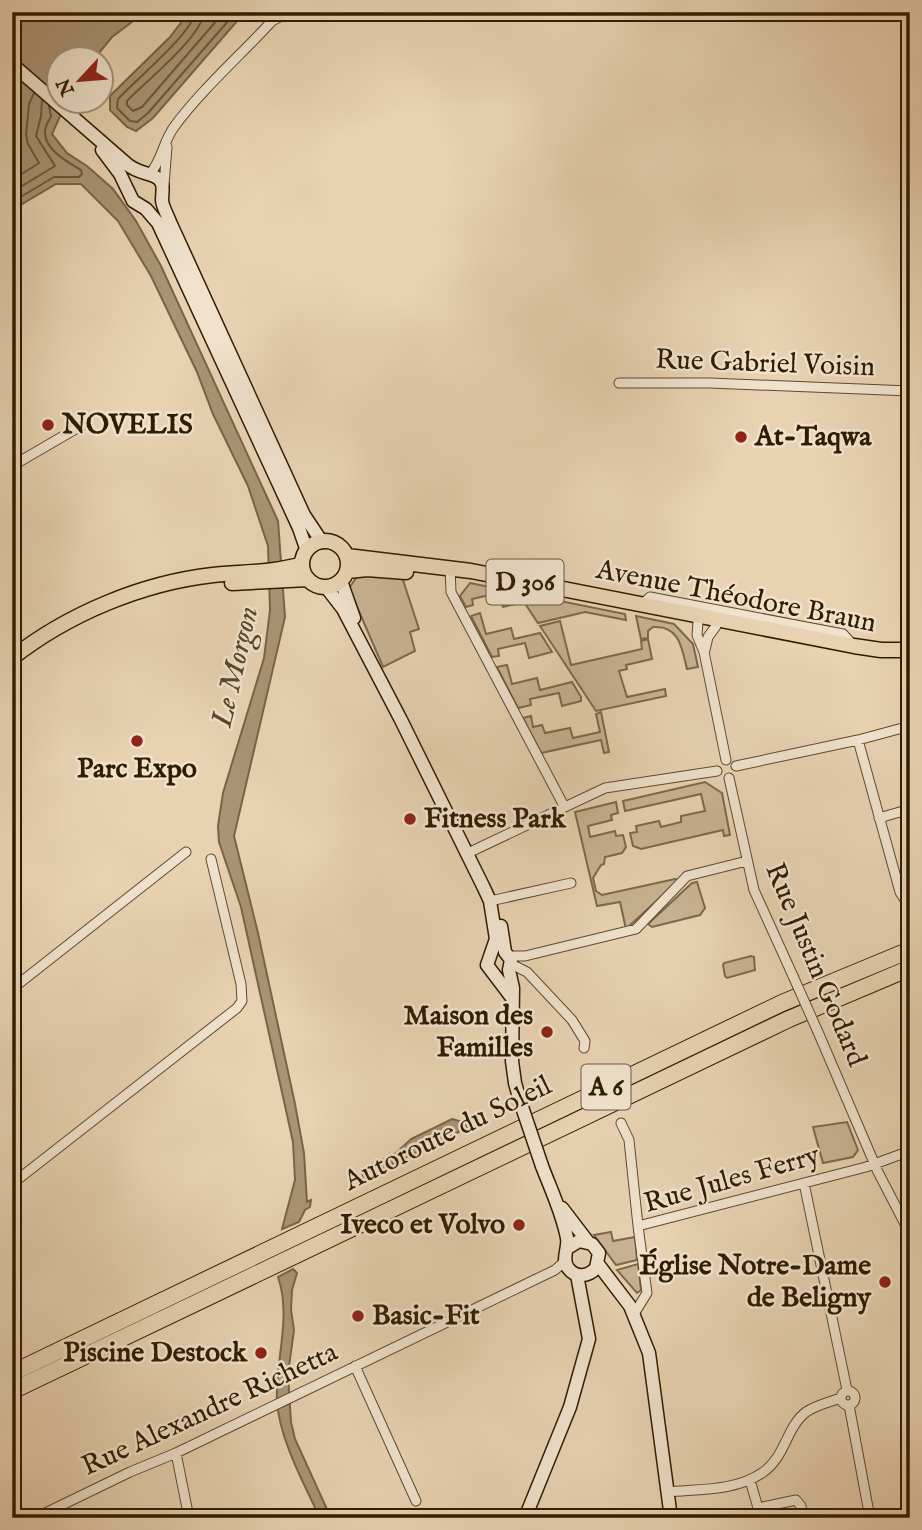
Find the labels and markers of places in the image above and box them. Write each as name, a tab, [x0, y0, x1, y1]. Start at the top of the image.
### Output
place label: NOVELIS	[61, 408, 193, 443]
marker: NOVELIS	[40, 417, 56, 433]
place label: At-Taqwa	[754, 420, 872, 455]
marker: At-Taqwa	[733, 429, 749, 445]
marker: Parc Expo	[129, 733, 145, 749]
place label: Parc Expo	[77, 752, 197, 787]
place label: Fitness Park	[424, 802, 567, 837]
marker: Fitness Park	[402, 811, 418, 827]
place label: Maison des Familles	[404, 999, 533, 1066]
marker: Maison des Familles	[539, 1024, 555, 1040]
place label: Iveco et Volvo	[340, 1208, 505, 1243]
marker: Iveco et Volvo	[511, 1217, 527, 1233]
place label: Église Notre-Dame de Beligny	[639, 1248, 872, 1316]
marker: Église Notre-Dame de Beligny	[877, 1274, 893, 1290]
place label: Basic-Fit	[372, 1299, 480, 1334]
marker: Basic-Fit	[350, 1308, 366, 1324]
place label: Piscine Destock	[63, 1336, 248, 1371]
marker: Piscine Destock	[253, 1345, 269, 1361]

